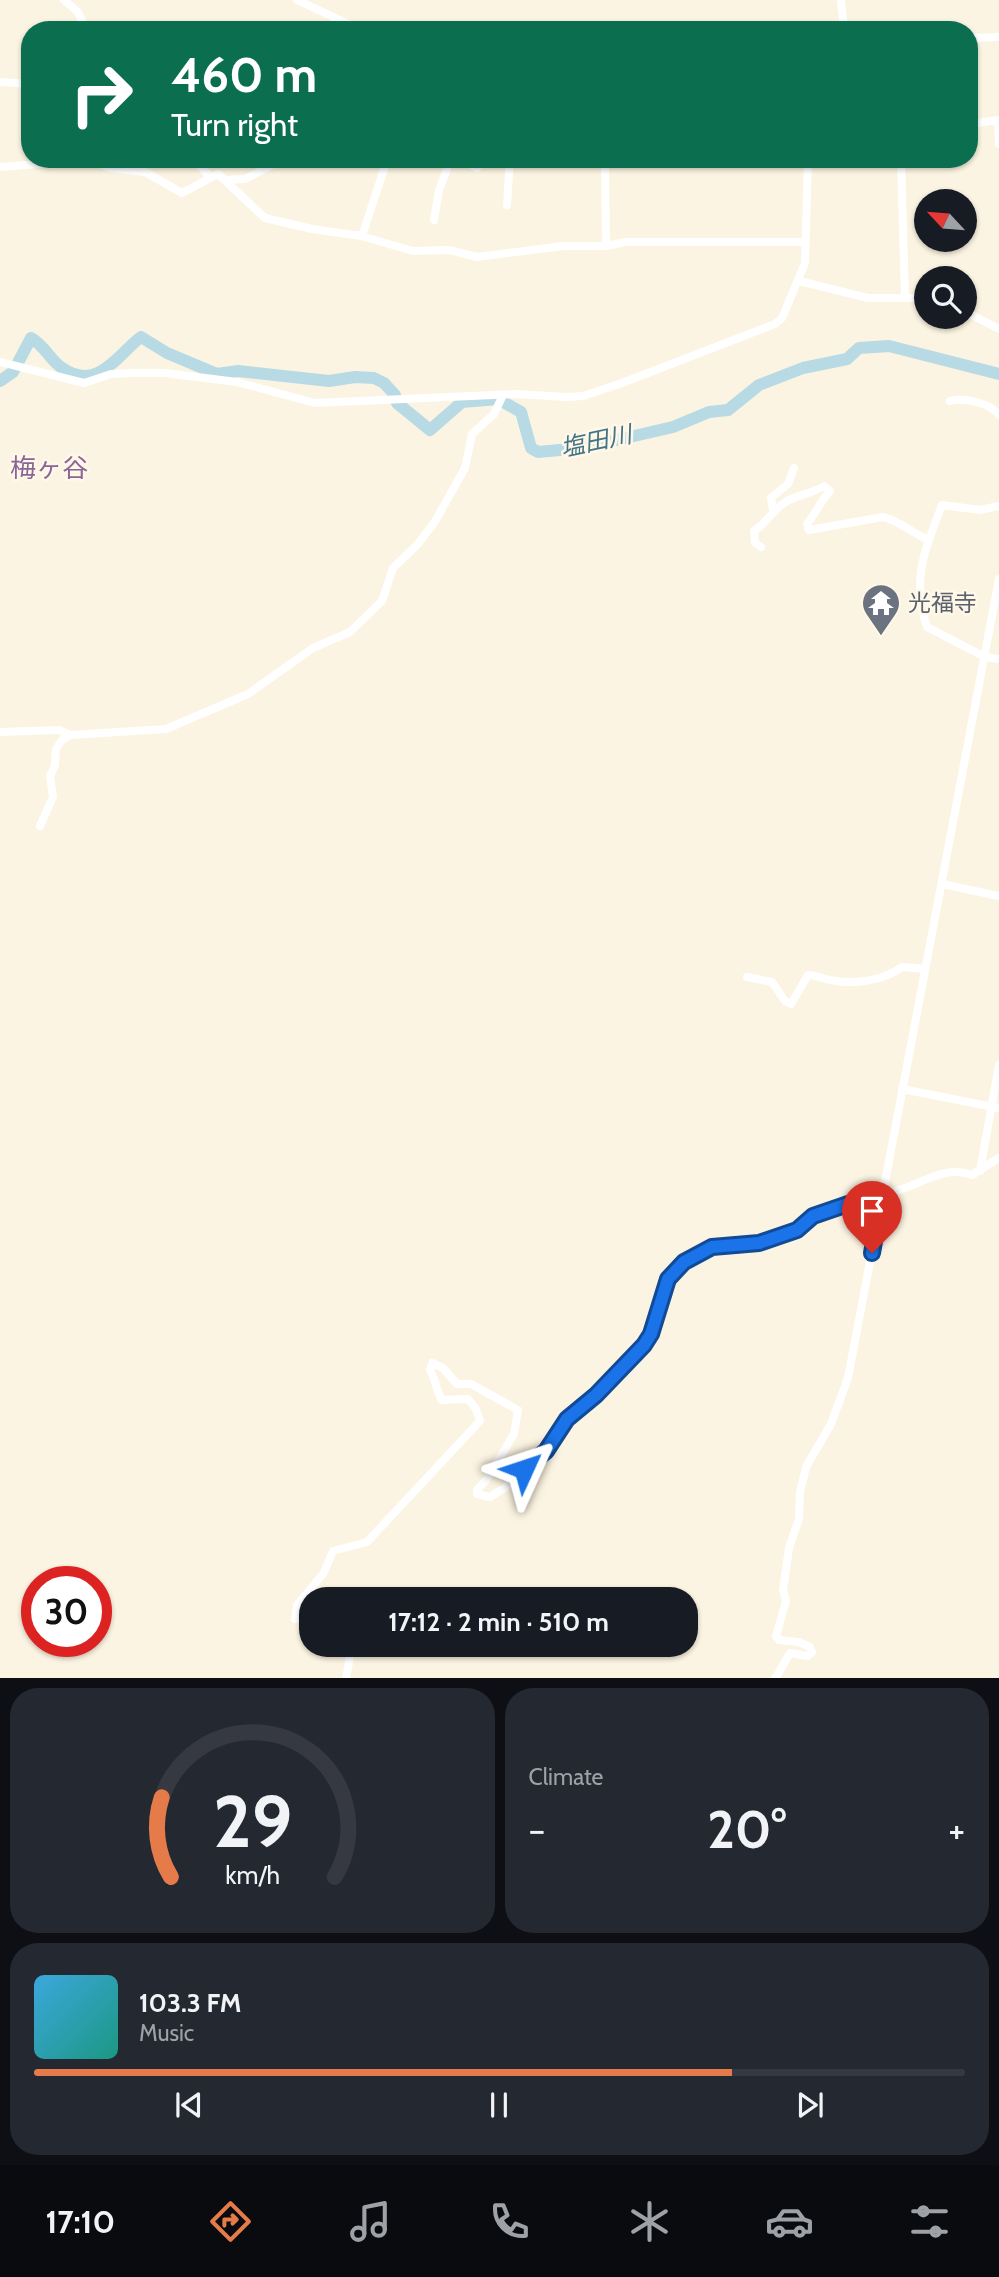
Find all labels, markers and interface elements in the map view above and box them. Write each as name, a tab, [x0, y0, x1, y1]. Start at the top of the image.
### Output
text: 460 m	[171, 45, 317, 104]
icon: right	[56, 49, 147, 140]
text: Turn right	[171, 105, 298, 144]
north arrow	[914, 189, 976, 252]
map controls	[914, 189, 977, 329]
button: search	[914, 266, 977, 329]
water label: 塩田川	[558, 419, 637, 463]
district label: 梅ヶ谷	[10, 452, 88, 484]
temple icon: 光福寺	[860, 582, 902, 637]
place label: 光福寺	[908, 589, 977, 617]
pin	[842, 1181, 902, 1253]
icon: arrive	[853, 1192, 891, 1230]
position arrow	[487, 1432, 561, 1506]
speed limit sign: 30	[21, 1566, 112, 1657]
text: 17:12 · 2 min · 510 m	[388, 1606, 609, 1638]
text: Climate	[529, 1763, 603, 1791]
text: 29	[213, 1777, 292, 1865]
text: 20°	[707, 1798, 786, 1861]
text: −	[529, 1806, 545, 1853]
text: +	[948, 1806, 965, 1853]
text: km/h	[225, 1859, 280, 1889]
text: 103.3 FM	[139, 1987, 242, 2019]
text: Music	[139, 2019, 194, 2047]
icon: previous	[170, 2086, 208, 2124]
icon: pause	[480, 2086, 518, 2124]
icon: next	[791, 2086, 829, 2124]
icon: directions	[206, 2197, 255, 2246]
icon: music	[346, 2197, 395, 2246]
icon: phone	[485, 2197, 534, 2246]
icon: climate	[625, 2197, 674, 2246]
icon: car	[765, 2197, 814, 2246]
icon: filters	[905, 2197, 954, 2246]
text: 17:10	[45, 2202, 115, 2241]

